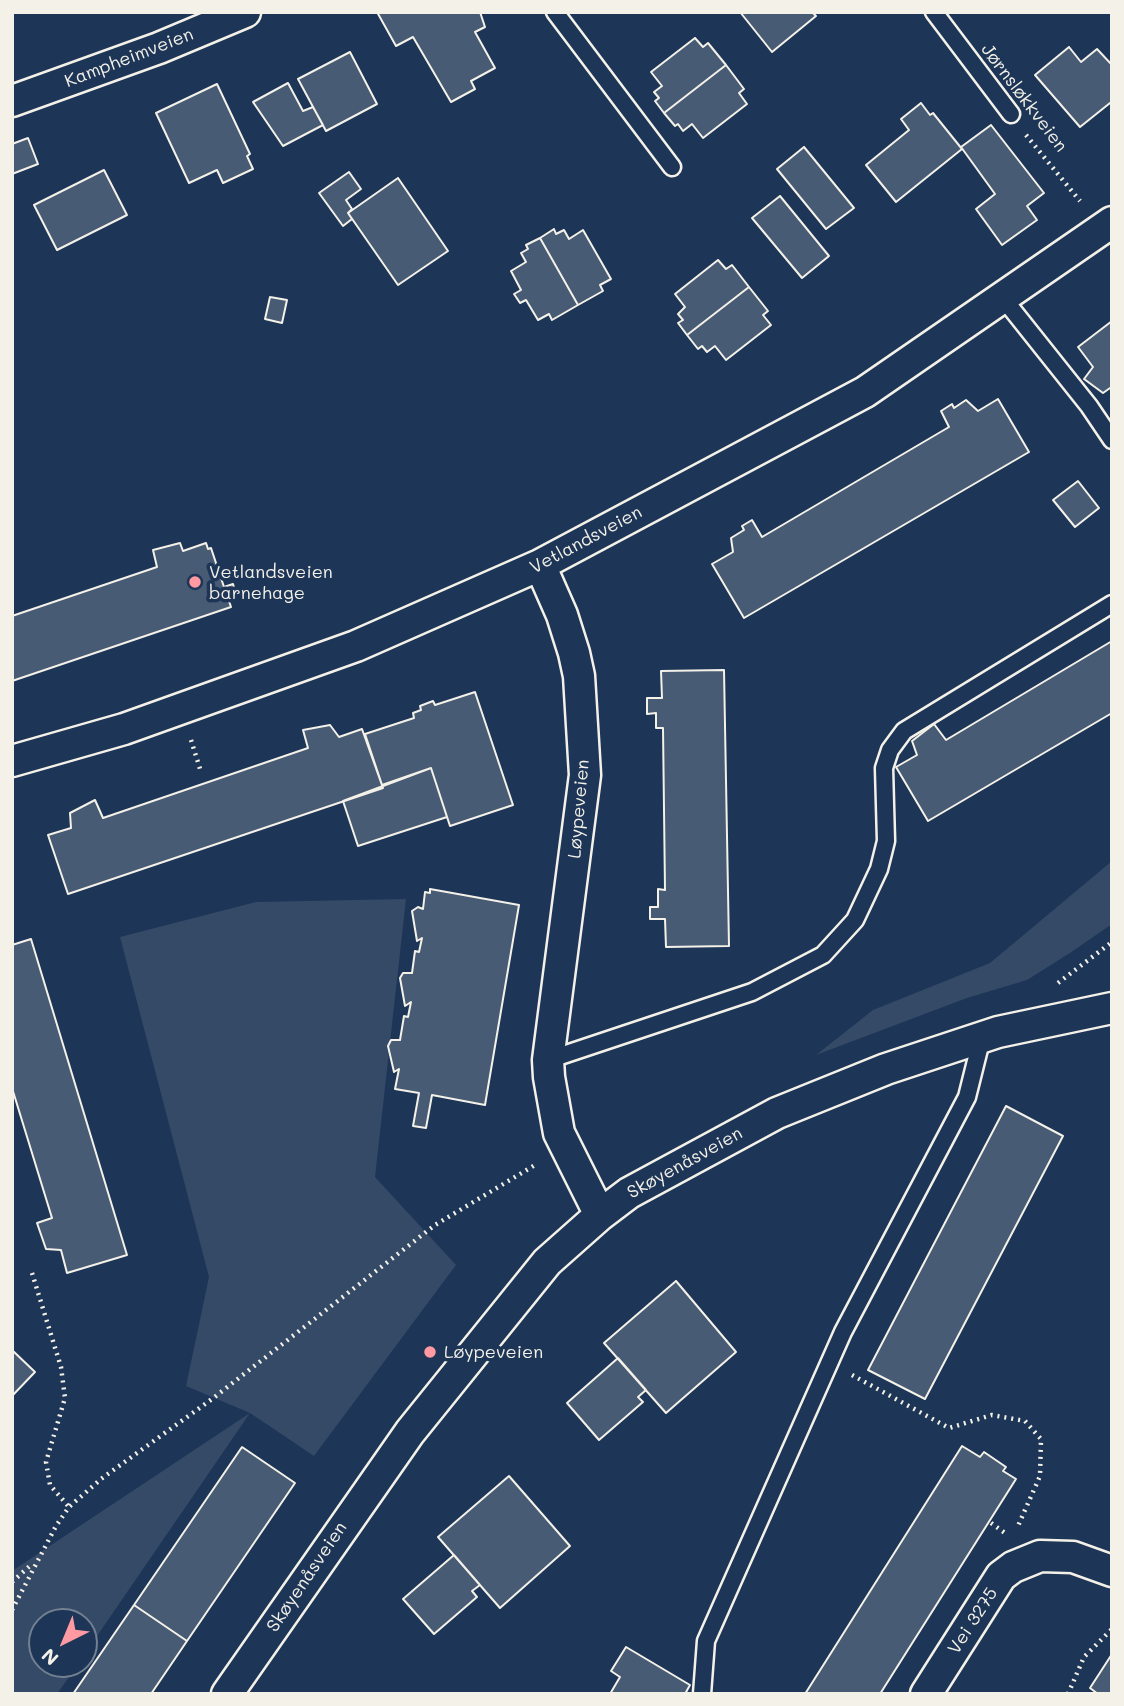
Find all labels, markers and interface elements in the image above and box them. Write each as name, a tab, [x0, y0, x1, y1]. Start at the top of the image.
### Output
street label: Kampheimveien	[62, 24, 196, 92]
street label: Jørnsløkkveien	[976, 40, 1072, 156]
street label: Vetlandsveien	[526, 501, 646, 579]
place label: Vetlandsveien barnehage	[209, 561, 333, 604]
marker: Vetlandsveien barnehage	[187, 574, 203, 590]
street label: Løypeveien	[564, 759, 594, 859]
street label: Skøyenåsveien	[624, 1122, 746, 1204]
place label: Løypeveien	[444, 1341, 543, 1363]
marker: Løypeveien	[422, 1344, 438, 1360]
street label: Skøyenåsveien	[262, 1518, 352, 1636]
street label: Vei 3275	[944, 1584, 1002, 1658]
north arrow	[28, 1608, 98, 1678]
text: N	[36, 1643, 64, 1671]

